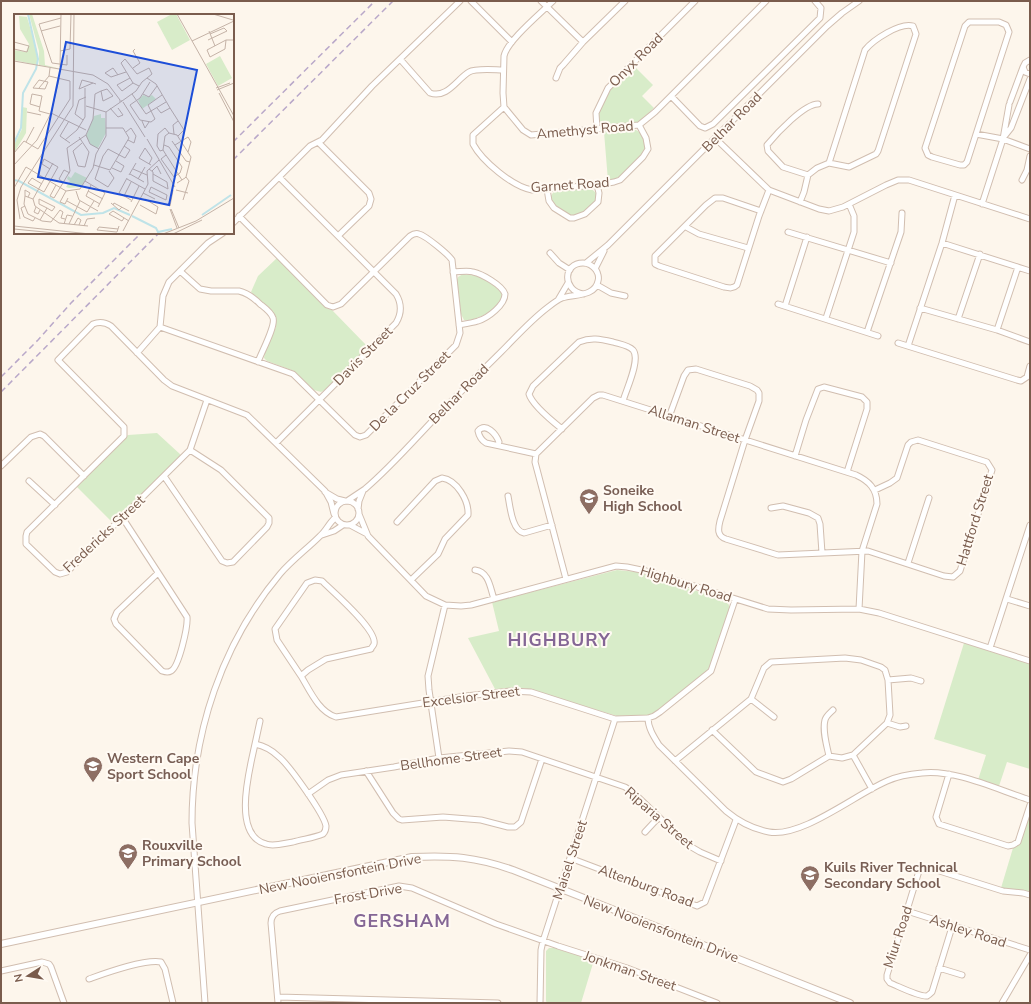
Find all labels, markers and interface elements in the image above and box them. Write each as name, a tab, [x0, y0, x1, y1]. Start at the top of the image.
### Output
inset map	[14, 14, 234, 234]
street label: Onyx Road	[605, 29, 667, 91]
street label: Belhar Road	[698, 88, 766, 156]
street label: Amethyst Road	[536, 116, 634, 144]
street label: Garnet Road	[530, 173, 610, 197]
street label: Davis Street	[329, 322, 397, 390]
street label: De la Cruz Street	[365, 346, 455, 436]
street label: Belhar Road	[425, 360, 493, 428]
street label: Allaman Street	[646, 400, 742, 448]
street label: Hattford Street	[952, 472, 998, 568]
place label: Soneike High School	[603, 481, 683, 516]
school or university icon: Soneike High School	[578, 487, 600, 515]
street label: Fredericks Street	[59, 491, 149, 577]
street label: Highbury Road	[638, 561, 734, 607]
district label: HIGHBURY	[507, 628, 611, 652]
street label: Excelsior Street	[421, 682, 521, 712]
street label: Bellhome Street	[399, 742, 503, 776]
place label: Western Cape Sport School	[107, 749, 200, 784]
school or university icon: Western Cape Sport School	[82, 755, 104, 783]
street label: Riparia Street	[620, 783, 698, 853]
street label: Maisel Street	[548, 818, 592, 902]
place label: Rouxville Primary School	[142, 836, 242, 871]
school or university icon: Rouxville Primary School	[117, 842, 139, 870]
street label: New Nooiensfontein Drive	[257, 849, 423, 899]
place label: Kuils River Technical Secondary School	[824, 858, 958, 893]
street label: Altenburg Road	[596, 860, 696, 912]
school or university icon: Kuils River Technical Secondary School	[799, 864, 821, 892]
street label: Frost Drive	[333, 879, 403, 909]
street label: New Nooiensfontein Drive	[581, 891, 741, 967]
street label: Miur Road	[879, 904, 917, 970]
district label: GERSHAM	[353, 909, 451, 933]
street label: Ashley Road	[927, 910, 1009, 952]
street label: Jonkman Street	[580, 946, 679, 996]
north arrow	[8, 956, 48, 996]
text: N	[11, 972, 27, 984]

